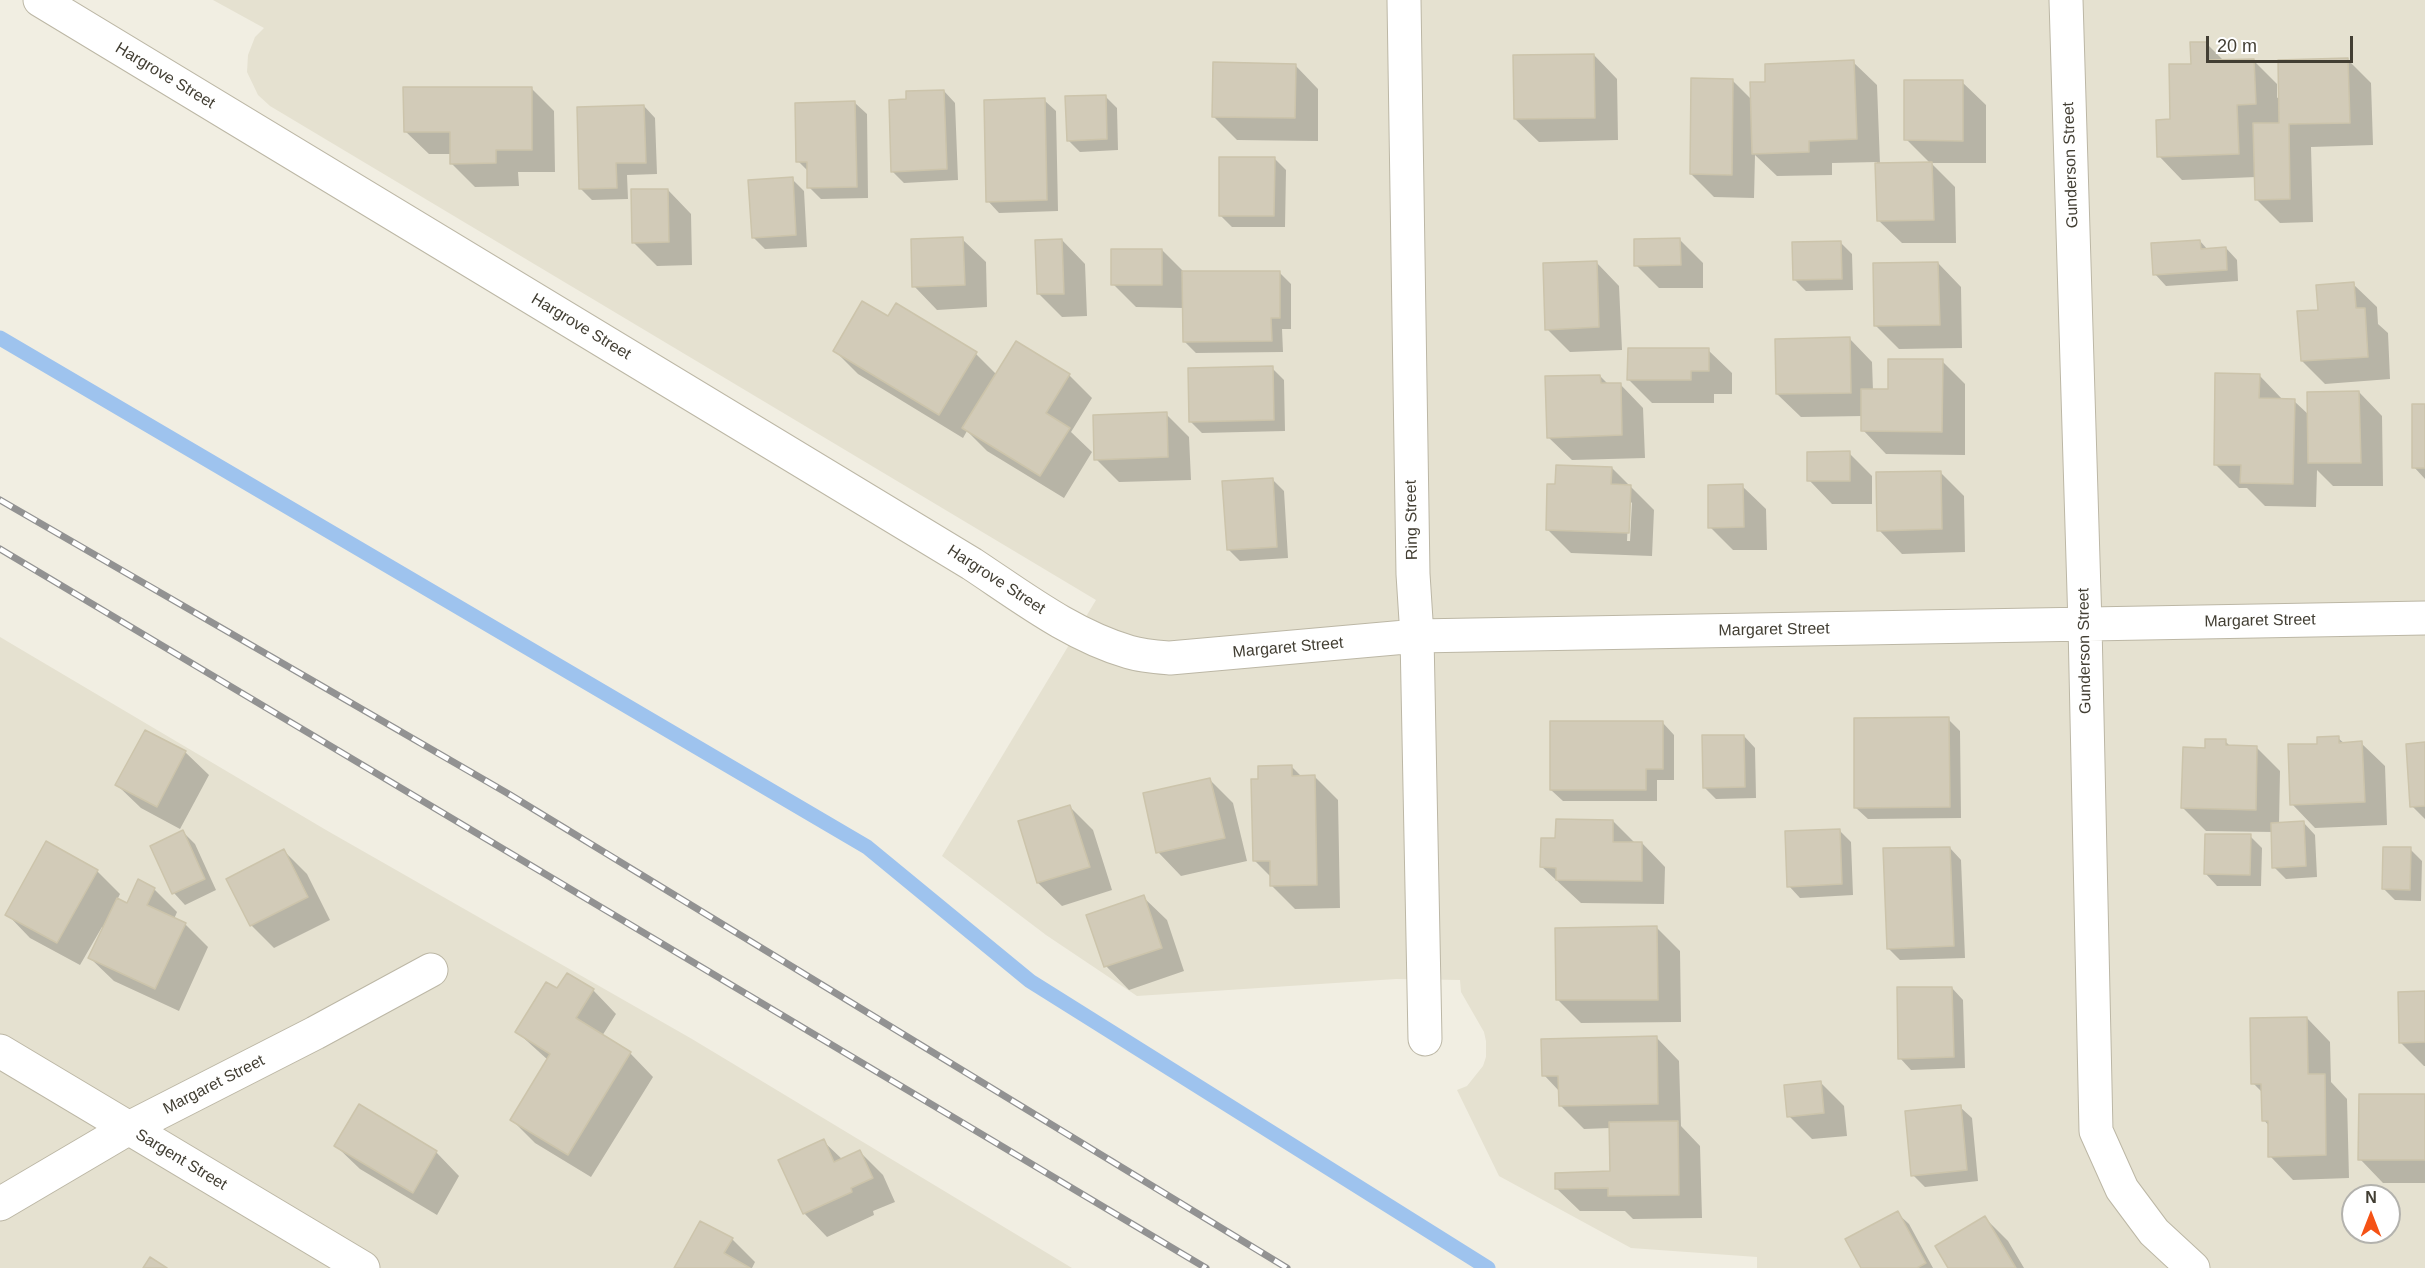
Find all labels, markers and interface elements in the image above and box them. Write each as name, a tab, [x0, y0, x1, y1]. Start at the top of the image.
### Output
scale bar	[2209, 24, 2356, 62]
text: 20 m	[2217, 36, 2257, 56]
street label: Hargrove Street	[112, 39, 218, 113]
street label: Gunderson Street	[2059, 102, 2083, 228]
street label: Hargrove Street	[528, 290, 634, 364]
street label: Ring Street	[1402, 480, 1422, 560]
street label: Hargrove Street	[943, 541, 1049, 619]
street label: Gunderson Street	[2074, 588, 2096, 714]
street label: Margaret Street	[2204, 610, 2316, 632]
street label: Margaret Street	[1718, 619, 1830, 641]
street label: Margaret Street	[1232, 634, 1344, 662]
street label: Margaret Street	[160, 1051, 268, 1119]
street label: Sargent Street	[132, 1125, 230, 1195]
north arrow	[2341, 1184, 2401, 1244]
text: N	[2365, 1189, 2377, 1206]

